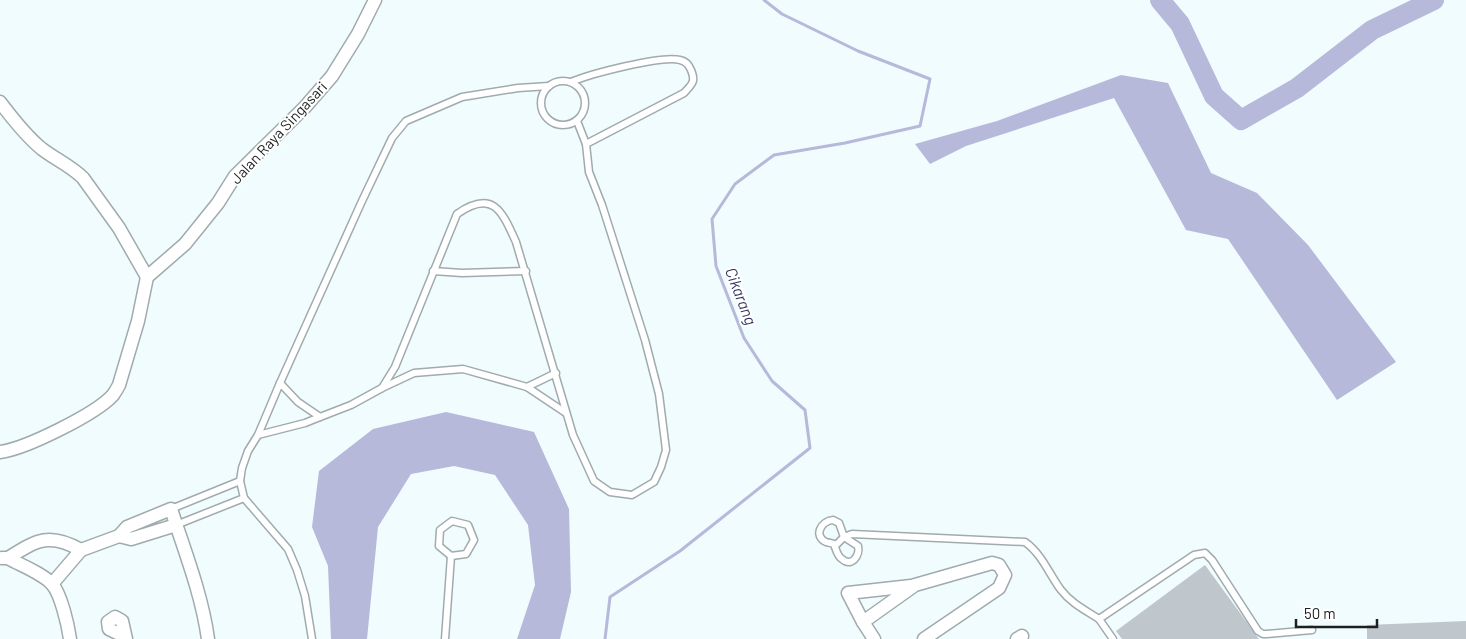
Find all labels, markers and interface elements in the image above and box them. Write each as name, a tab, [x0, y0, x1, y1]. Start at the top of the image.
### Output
street label: Jalan Raya Singasari	[226, 77, 330, 187]
water label: Cikarang	[722, 264, 761, 327]
scale bar	[1296, 596, 1377, 628]
text: 50 m	[1304, 604, 1336, 622]

